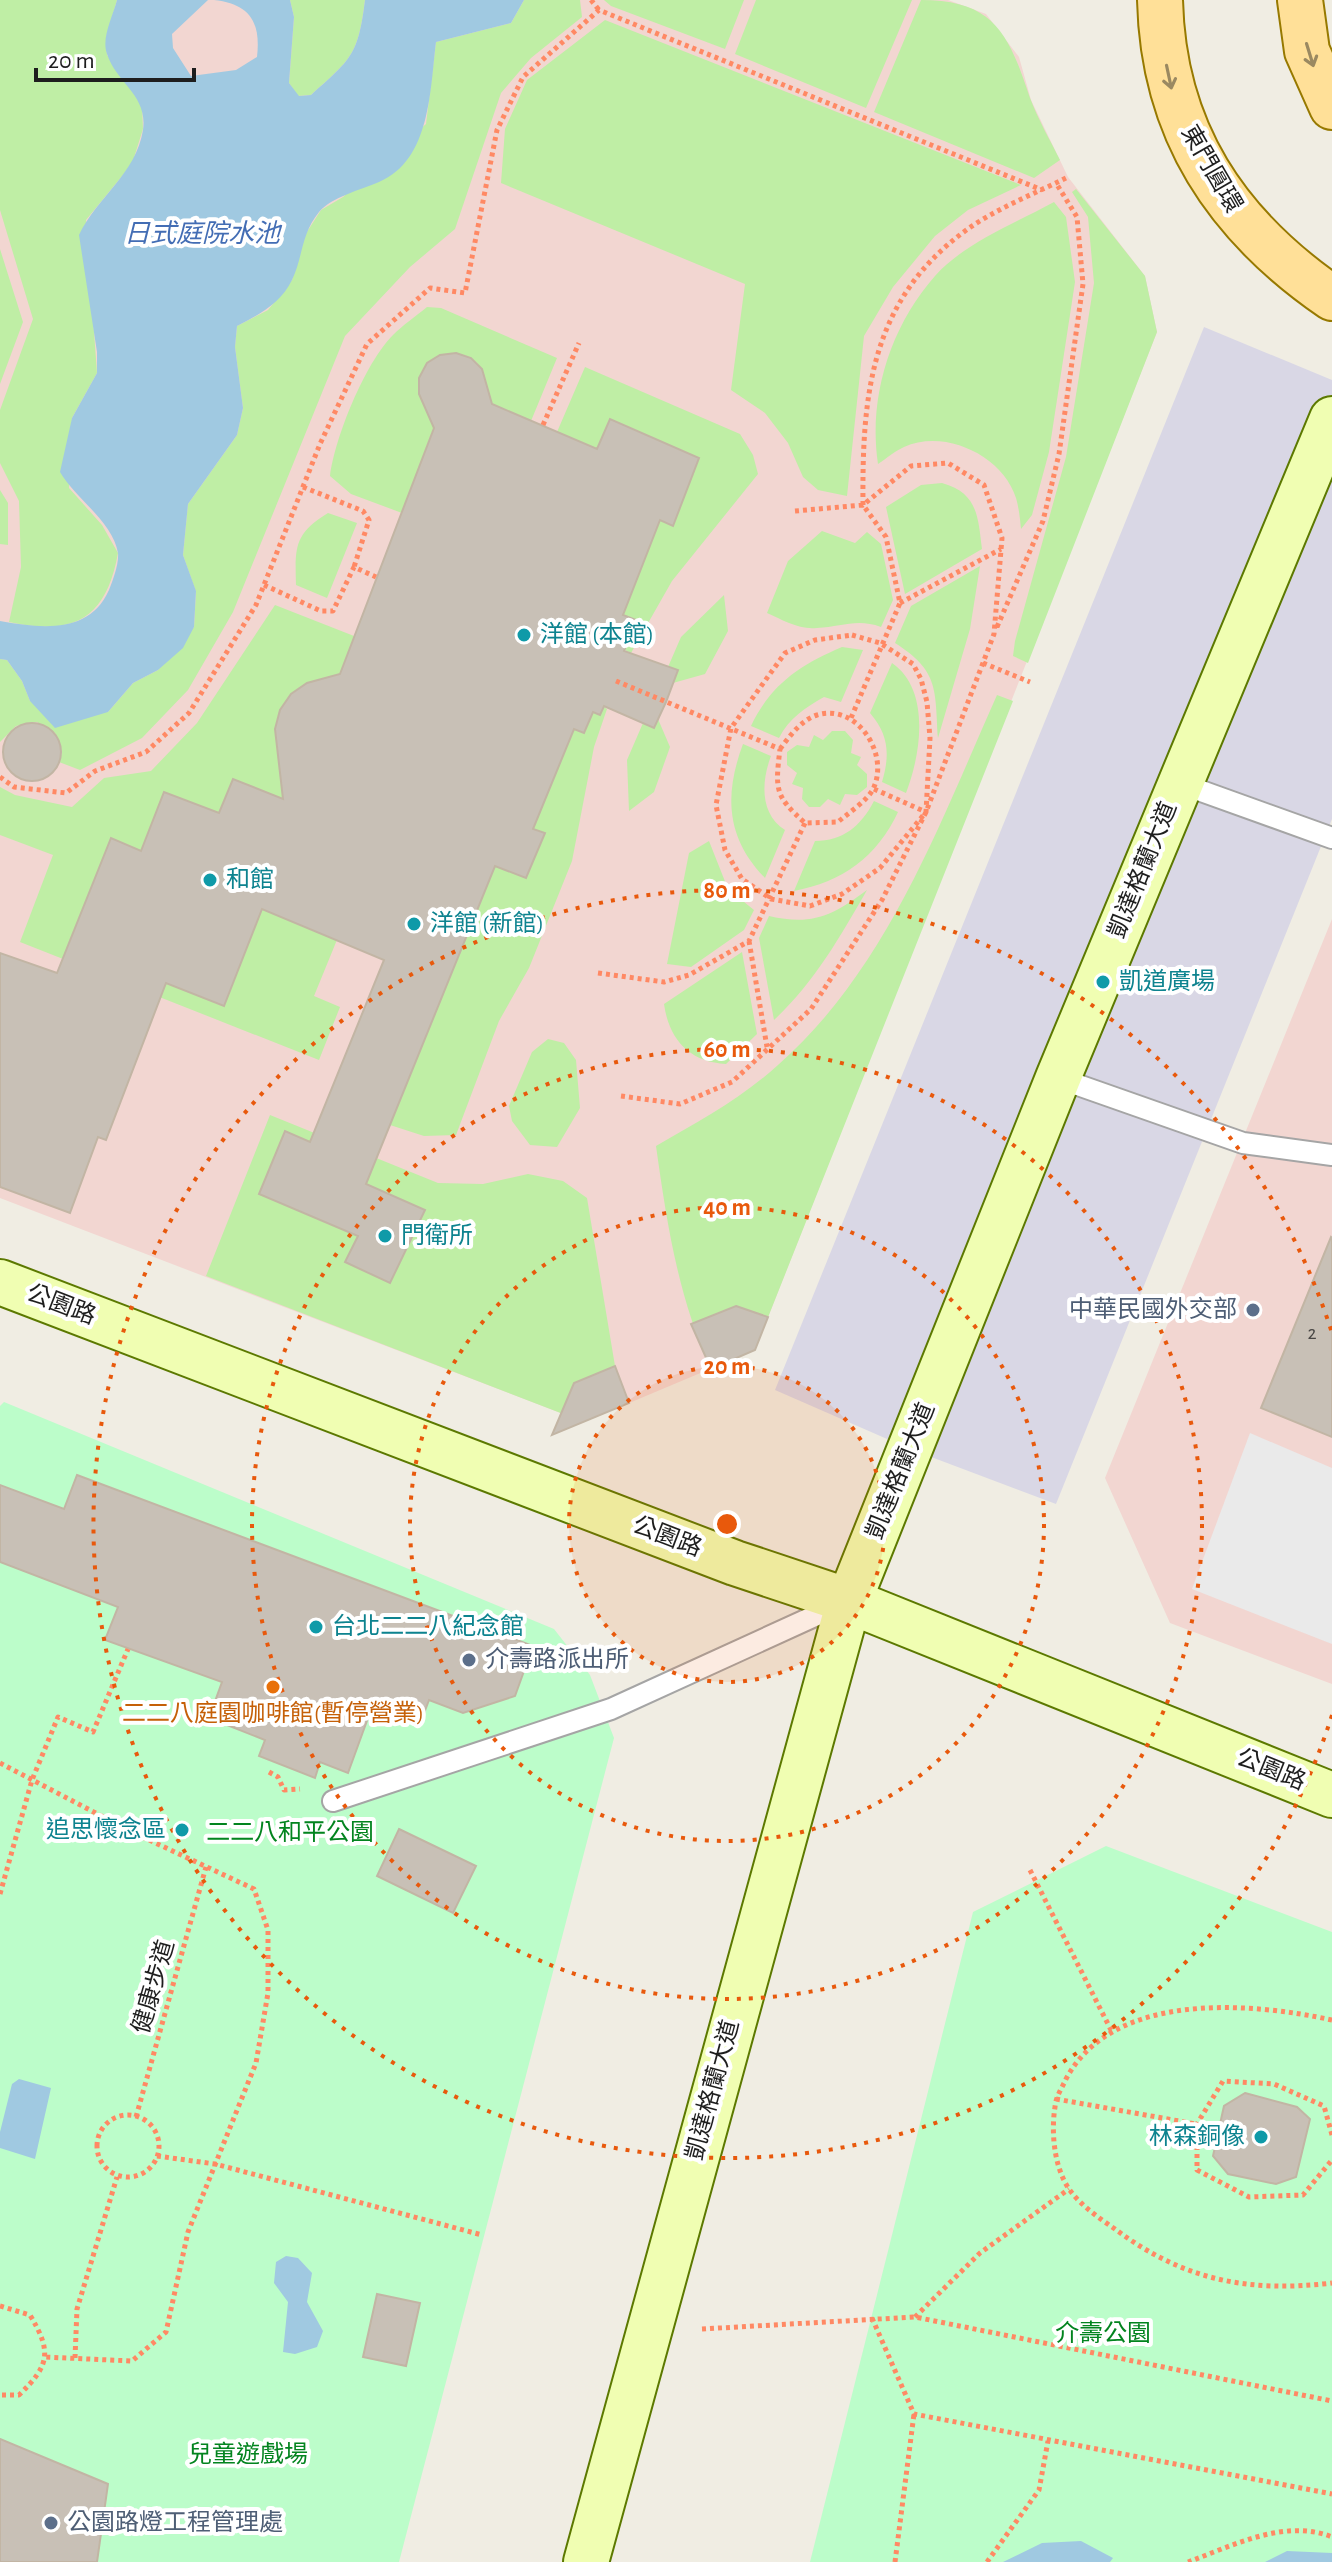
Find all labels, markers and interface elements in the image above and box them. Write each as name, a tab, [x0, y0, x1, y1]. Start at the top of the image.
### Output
scale bar	[36, 32, 194, 82]
one-way arrow	[1303, 43, 1318, 68]
text: 20 m	[48, 49, 95, 73]
one-way arrow	[1162, 64, 1177, 89]
street label: 東門圓環	[1177, 120, 1247, 217]
water label: 日式庭院水池	[124, 219, 283, 247]
place label: 洋館 (本館)	[540, 621, 654, 647]
marker: 洋館 (本館)	[515, 626, 533, 644]
street label: 凱達格蘭大道	[1103, 798, 1181, 941]
place label: 和館	[226, 866, 274, 892]
marker: 和館	[201, 871, 219, 889]
text: 80 m	[703, 879, 751, 903]
place label: 洋館 (新館)	[430, 910, 544, 936]
marker: 洋館 (新館)	[405, 915, 423, 933]
place label: 凱道廣場	[1119, 968, 1215, 994]
marker: 凱道廣場	[1094, 973, 1112, 991]
text: 60 m	[703, 1038, 751, 1062]
text: 40 m	[703, 1196, 751, 1220]
place label: 門衛所	[401, 1222, 473, 1248]
marker: 門衛所	[376, 1227, 394, 1245]
street label: 公園路	[23, 1279, 100, 1329]
place label: 中華民國外交部	[1069, 1296, 1237, 1322]
marker: 中華民國外交部	[1244, 1301, 1262, 1319]
house number: 2	[1307, 1323, 1317, 1343]
text: 20 m	[704, 1355, 750, 1379]
street label: 凱達格蘭大道	[861, 1399, 939, 1542]
centre of rings	[713, 1510, 741, 1538]
street label: 公園路	[629, 1511, 706, 1561]
place label: 台北二二八紀念館	[332, 1613, 524, 1639]
marker: 台北二二八紀念館	[307, 1618, 325, 1636]
place label: 介壽路派出所	[485, 1646, 629, 1672]
marker: 介壽路派出所	[460, 1651, 478, 1669]
marker: 二二八庭園咖啡館(暫停營業)	[264, 1678, 282, 1696]
place label: 二二八庭園咖啡館(暫停營業)	[122, 1700, 424, 1726]
street label: 公園路	[1233, 1744, 1310, 1795]
place label: 追思懷念區	[46, 1816, 166, 1842]
park label: 二二八和平公園	[206, 1820, 374, 1845]
marker: 追思懷念區	[173, 1821, 191, 1839]
street label: 健康步道	[127, 1937, 179, 2036]
street label: 凱達格蘭大道	[681, 2017, 743, 2163]
place label: 林森銅像	[1149, 2123, 1245, 2149]
marker: 林森銅像	[1252, 2128, 1270, 2146]
park label: 介壽公園	[1055, 2320, 1151, 2346]
park label: 兒童遊戲場	[188, 2441, 308, 2467]
place label: 公園路燈工程管理處	[67, 2509, 283, 2535]
marker: 公園路燈工程管理處	[42, 2514, 60, 2532]

